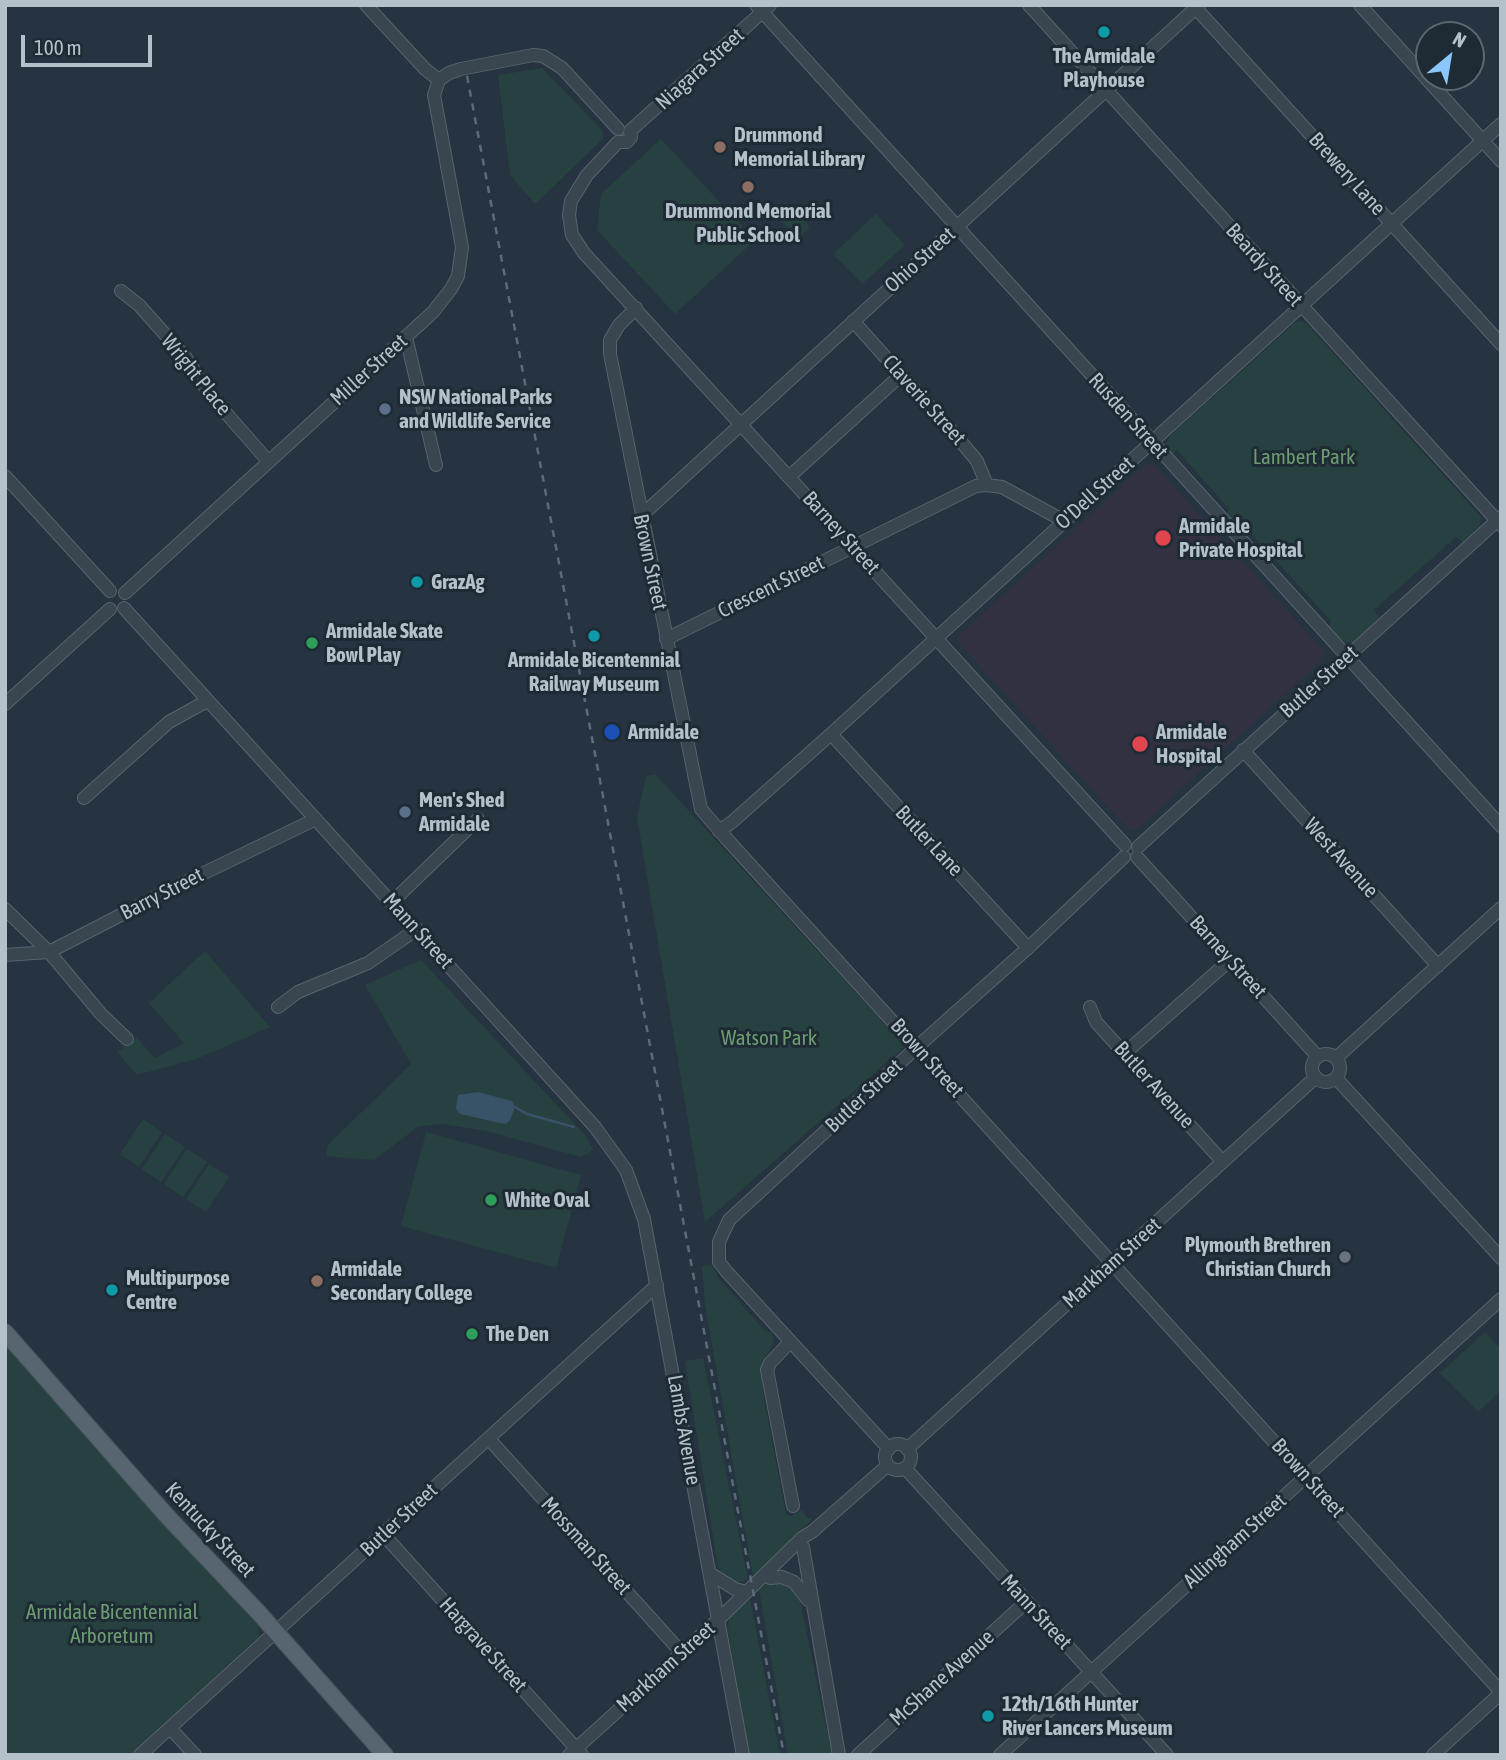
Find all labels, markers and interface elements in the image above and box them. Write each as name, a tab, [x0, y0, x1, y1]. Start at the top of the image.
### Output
scale bar	[24, 21, 156, 65]
north arrow	[1415, 21, 1485, 91]
street label: Niagara Street	[651, 23, 749, 115]
marker: The Armidale Playhouse	[1096, 24, 1112, 40]
text: N	[1449, 27, 1470, 52]
text: 100 m	[34, 35, 82, 59]
place label: The Armidale Playhouse	[1053, 43, 1155, 93]
place label: Drummond Memorial Library	[734, 122, 865, 172]
street label: Brewery Lane	[1303, 127, 1391, 221]
marker: Drummond Memorial Library	[712, 139, 728, 155]
marker: Drummond Memorial Public School	[740, 179, 756, 195]
place label: Drummond Memorial Public School	[665, 198, 831, 248]
street label: Beardy Street	[1220, 218, 1308, 312]
street label: Ohio Street	[880, 222, 960, 298]
street label: Wright Place	[156, 329, 236, 421]
street label: Miller Street	[325, 329, 413, 411]
street label: Claverie Street	[877, 350, 971, 450]
street label: Rusden Street	[1083, 368, 1173, 464]
place label: NSW National Parks and Wildlife Service	[399, 384, 552, 434]
marker: NSW National Parks and Wildlife Service	[377, 401, 393, 417]
park label: Lambert Park	[1253, 444, 1355, 470]
street label: O'Dell Street	[1050, 451, 1140, 535]
street label: Barney Street	[797, 486, 885, 580]
street label: Brown Street	[628, 512, 672, 612]
place label: Armidale Private Hospital	[1179, 513, 1302, 563]
marker: Armidale Private Hospital	[1153, 528, 1173, 548]
street label: Crescent Street	[714, 550, 828, 624]
place label: GrazAg	[431, 569, 485, 595]
marker: GrazAg	[409, 574, 425, 590]
place label: Armidale Skate Bowl Play	[326, 618, 443, 668]
marker: Armidale Bicentennial Railway Museum	[586, 628, 602, 644]
marker: Armidale Skate Bowl Play	[304, 635, 320, 651]
street label: Butler Street	[1275, 640, 1363, 724]
place label: Armidale Bicentennial Railway Museum	[508, 647, 680, 697]
place label: Armidale	[628, 719, 699, 745]
place label: Armidale Hospital	[1156, 719, 1227, 769]
marker: Armidale	[602, 722, 622, 742]
marker: Armidale Hospital	[1130, 734, 1150, 754]
place label: Men's Shed Armidale	[419, 787, 504, 837]
street label: Butler Lane	[890, 800, 968, 882]
marker: Men's Shed Armidale	[397, 804, 413, 820]
street label: West Avenue	[1299, 813, 1383, 903]
street label: Barry Street	[116, 862, 208, 926]
street label: Mann Street	[377, 888, 459, 974]
street label: Barney Street	[1184, 910, 1272, 1004]
street label: Brown Street	[885, 1013, 969, 1103]
park label: Watson Park	[721, 1025, 817, 1051]
street label: Butler Avenue	[1108, 1036, 1200, 1134]
street label: Butler Street	[820, 1054, 908, 1138]
place label: White Oval	[505, 1187, 590, 1213]
marker: White Oval	[483, 1192, 499, 1208]
street label: Markham Street	[1058, 1212, 1166, 1314]
place label: Plymouth Brethren Christian Church	[1185, 1232, 1331, 1282]
marker: Plymouth Brethren Christian Church	[1337, 1249, 1353, 1265]
place label: Armidale Secondary College	[331, 1256, 472, 1306]
place label: Multipurpose Centre	[126, 1265, 230, 1315]
marker: Armidale Secondary College	[309, 1273, 325, 1289]
marker: Multipurpose Centre	[104, 1282, 120, 1298]
place label: The Den	[486, 1321, 549, 1347]
marker: The Den	[464, 1326, 480, 1342]
street label: Lambs Avenue	[662, 1373, 706, 1487]
street label: Brown Street	[1266, 1433, 1350, 1523]
street label: Kentucky Street	[160, 1477, 260, 1583]
street label: Butler Street	[355, 1478, 443, 1562]
street label: Allingham Street	[1178, 1488, 1292, 1594]
street label: Mossman Street	[536, 1492, 636, 1600]
street label: Mann Street	[995, 1569, 1077, 1655]
street label: Hargrave Street	[434, 1592, 532, 1698]
park label: Armidale Bicentennial Arboretum	[26, 1599, 198, 1649]
street label: Markham Street	[612, 1616, 720, 1718]
street label: McShane Avenue	[885, 1625, 999, 1731]
place label: 12th/16th Hunter River Lancers Museum	[1002, 1691, 1173, 1741]
marker: 12th/16th Hunter River Lancers Museum	[980, 1708, 996, 1724]

